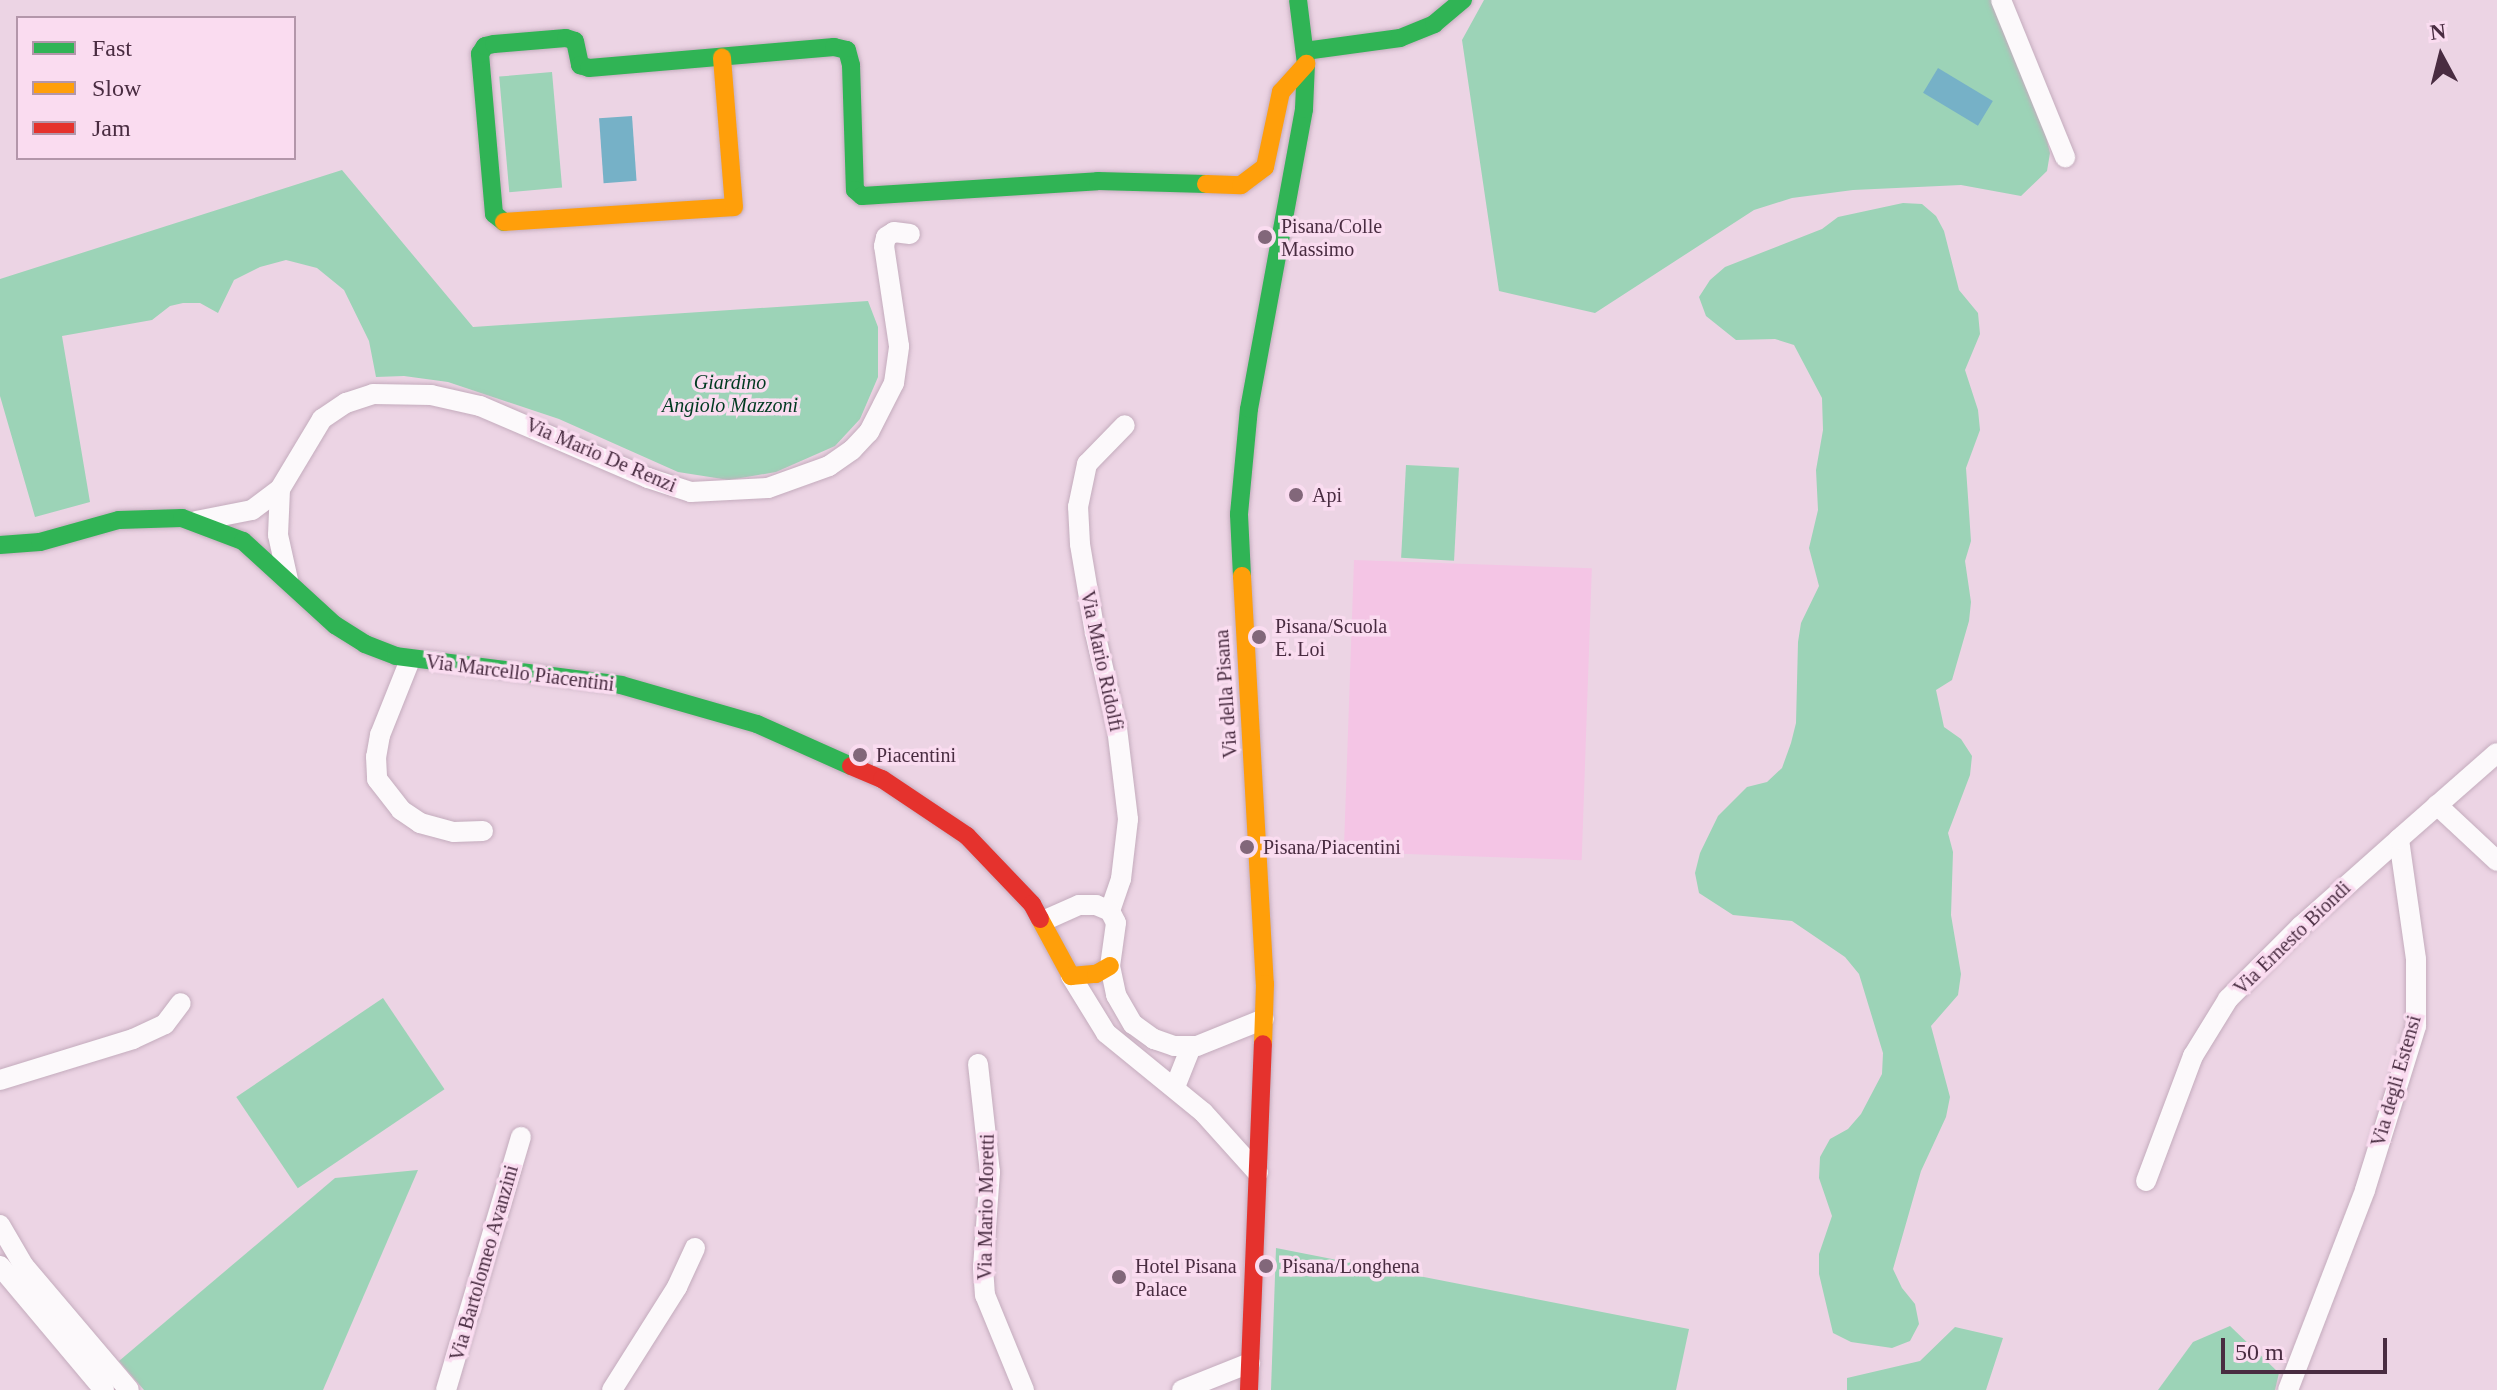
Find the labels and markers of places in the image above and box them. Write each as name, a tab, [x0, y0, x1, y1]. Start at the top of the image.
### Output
place label: Pisana/Colle Massimo	[1281, 214, 1382, 261]
marker: Pisana/Colle Massimo	[1256, 228, 1274, 246]
place label: Api	[1312, 483, 1342, 507]
marker: Api	[1287, 486, 1305, 504]
place label: Pisana/Scuola E. Loi	[1275, 614, 1387, 661]
marker: Pisana/Scuola E. Loi	[1250, 628, 1268, 646]
place label: Piacentini	[876, 743, 956, 767]
marker: Piacentini	[851, 746, 869, 764]
place label: Pisana/Piacentini	[1263, 835, 1401, 859]
marker: Pisana/Piacentini	[1238, 838, 1256, 856]
place label: Hotel Pisana Palace	[1135, 1254, 1237, 1301]
place label: Pisana/Longhena	[1282, 1254, 1420, 1278]
marker: Pisana/Longhena	[1257, 1257, 1275, 1275]
marker: Hotel Pisana Palace	[1110, 1268, 1128, 1286]

